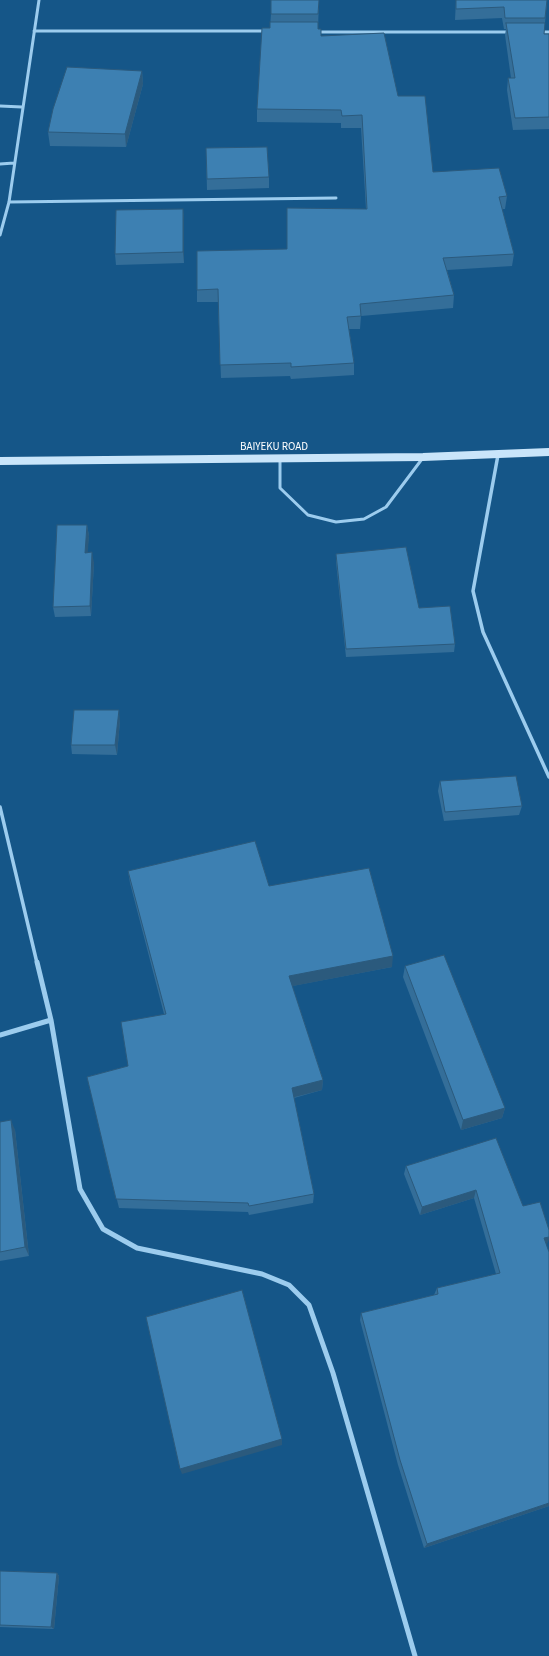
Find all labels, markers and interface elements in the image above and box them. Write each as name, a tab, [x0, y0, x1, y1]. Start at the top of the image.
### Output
street label: BAIYEKU ROAD	[240, 441, 308, 455]

